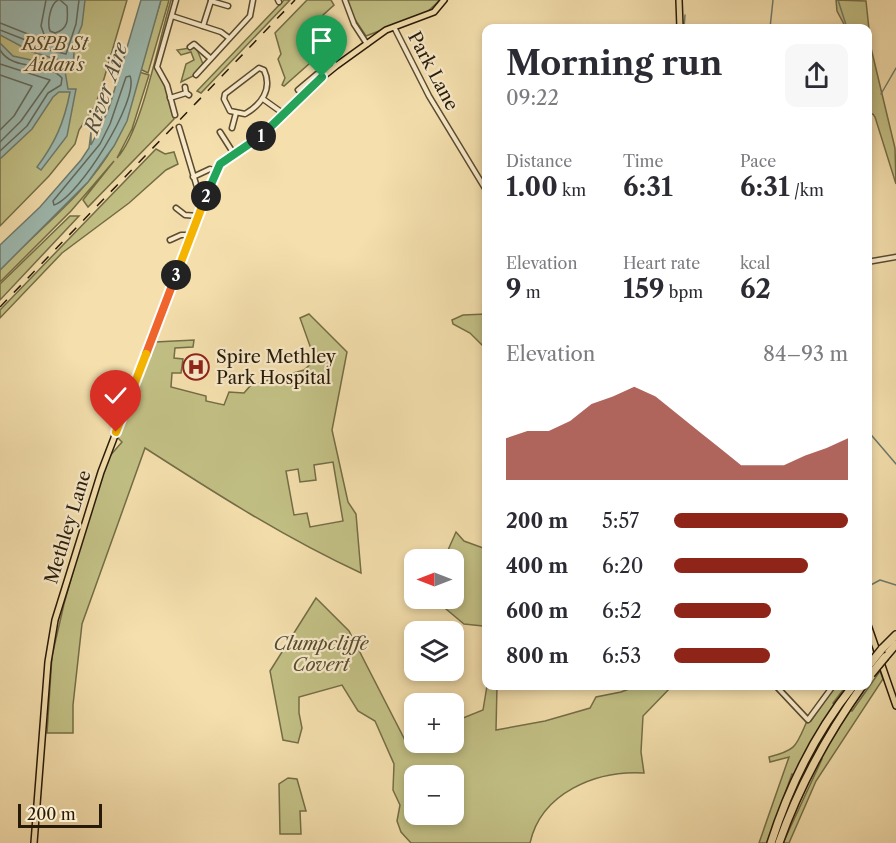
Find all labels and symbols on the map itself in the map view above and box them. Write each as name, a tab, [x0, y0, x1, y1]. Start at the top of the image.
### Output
pin	[296, 15, 347, 77]
street label: Park Lane	[403, 28, 463, 114]
park label: RSPB St Aidan's	[20, 33, 90, 76]
water label: River Aire	[79, 38, 133, 139]
pin: 1	[246, 121, 276, 151]
pin: 2	[191, 181, 221, 211]
pin: 3	[161, 260, 191, 290]
place label: Spire Methley Park Hospital	[216, 346, 337, 389]
hospital icon: Spire Methley Park Hospital	[181, 352, 211, 382]
pin	[90, 370, 141, 432]
street label: Methley Lane	[40, 468, 96, 586]
north arrow	[404, 549, 464, 609]
park label: Clumpcliffe Covert	[274, 633, 370, 676]
scale bar	[18, 801, 102, 828]

